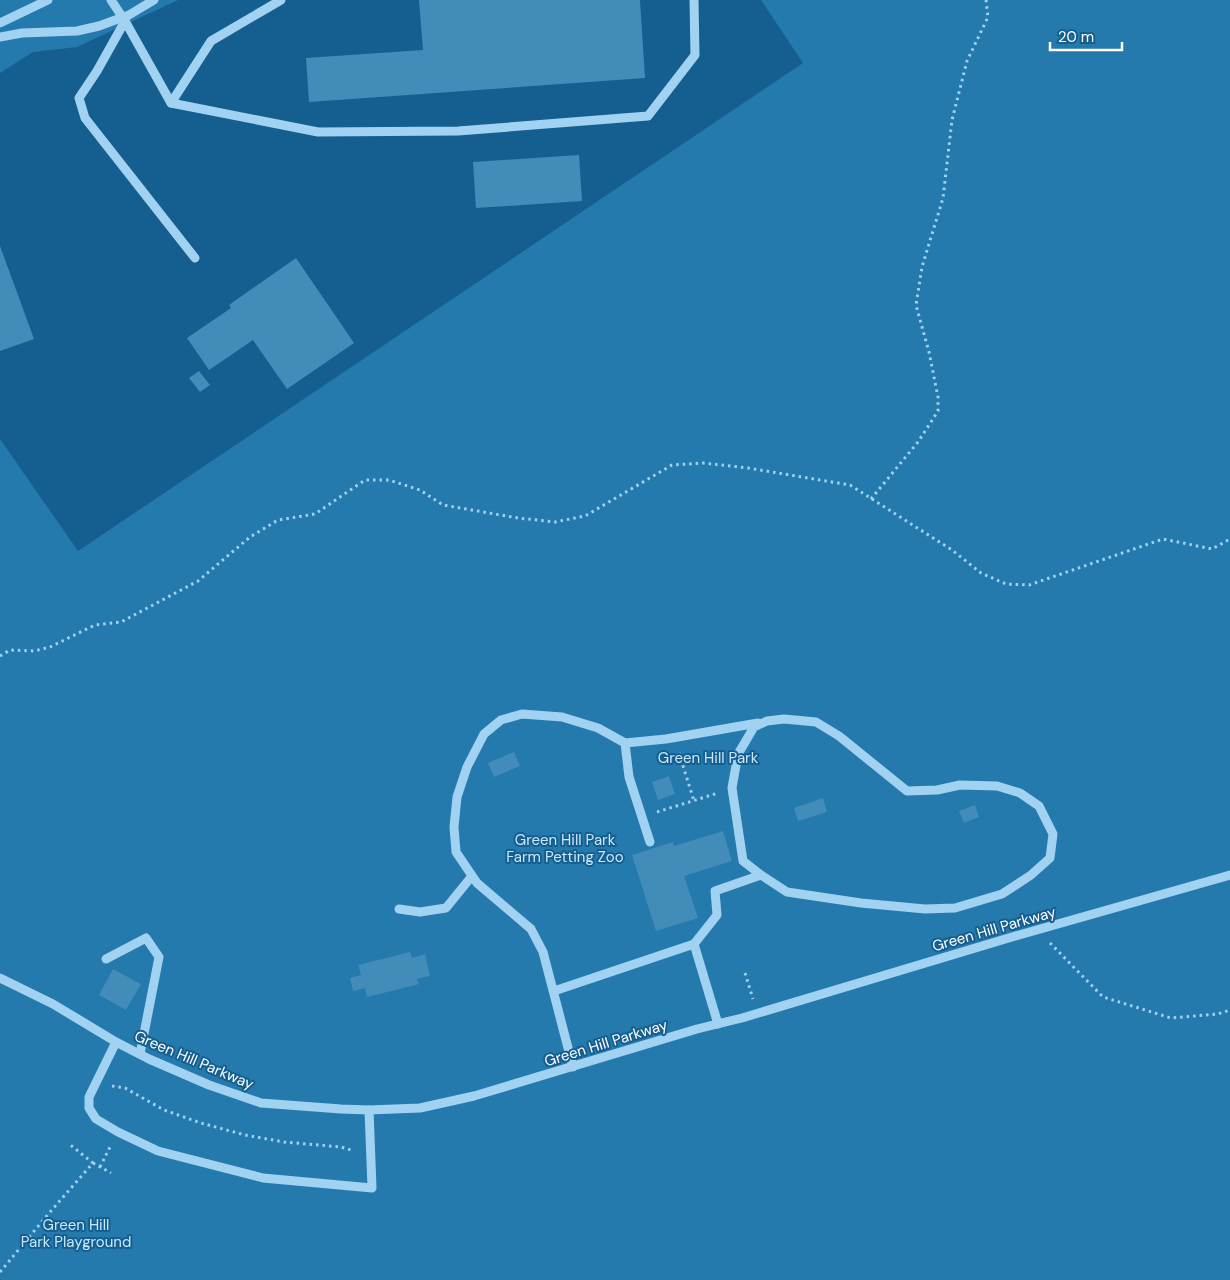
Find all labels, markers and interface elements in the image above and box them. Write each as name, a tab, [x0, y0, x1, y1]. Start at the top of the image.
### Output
scale bar	[1050, 20, 1122, 52]
text: 20 m	[1058, 27, 1094, 47]
park label: Green Hill Park	[658, 748, 759, 768]
park label: Green Hill Park Farm Petting Zoo	[506, 830, 624, 867]
street label: Green Hill Parkway	[930, 902, 1059, 956]
street label: Green Hill Parkway	[542, 1015, 671, 1071]
street label: Green Hill Parkway	[131, 1026, 257, 1094]
park label: Green Hill Park Playground	[21, 1215, 131, 1252]

